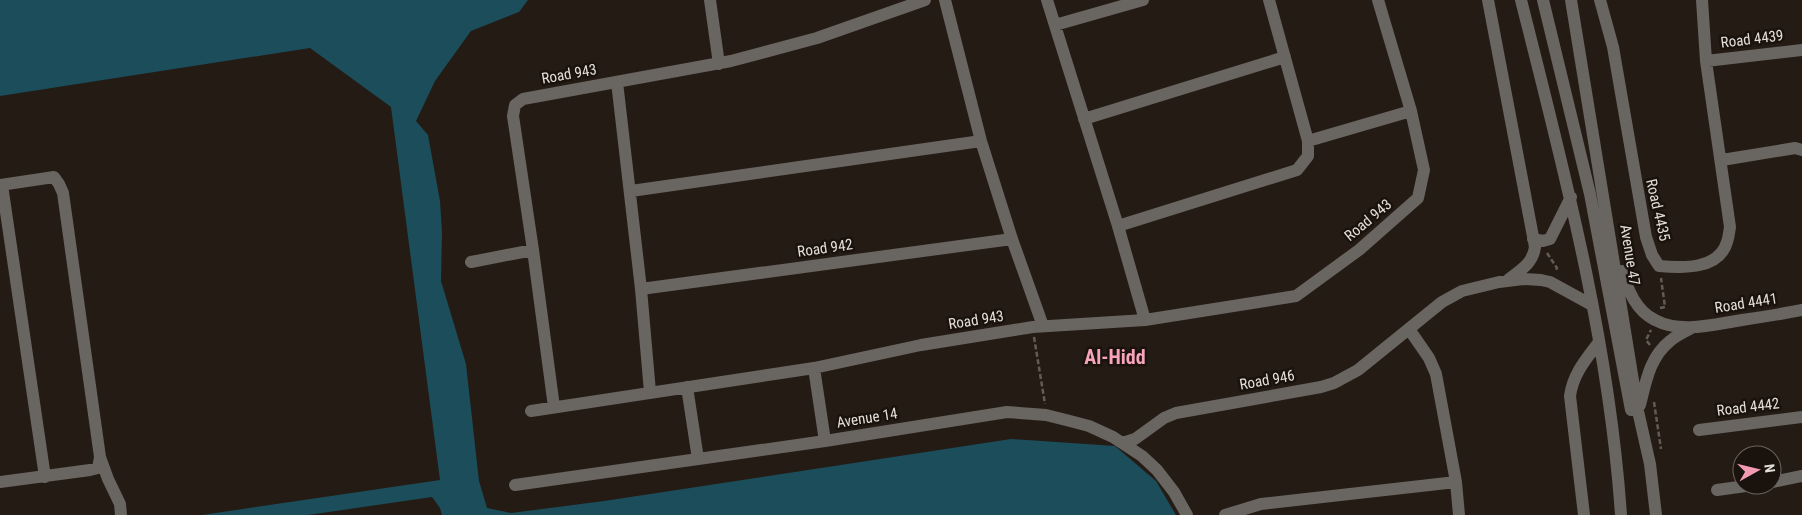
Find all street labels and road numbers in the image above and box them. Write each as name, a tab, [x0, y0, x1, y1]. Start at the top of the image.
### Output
street label: Road 4439	[1720, 26, 1784, 52]
street label: Road 943	[540, 60, 598, 88]
street label: Road 4435	[1642, 177, 1674, 243]
street label: Road 943	[1341, 195, 1395, 245]
street label: Avenue 47	[1616, 223, 1644, 287]
street label: Road 942	[796, 235, 854, 261]
street label: Road 4441	[1713, 289, 1779, 317]
street label: Road 943	[947, 307, 1005, 333]
street label: Road 946	[1238, 366, 1296, 394]
street label: Road 4442	[1716, 394, 1780, 420]
street label: Avenue 14	[835, 404, 899, 432]

